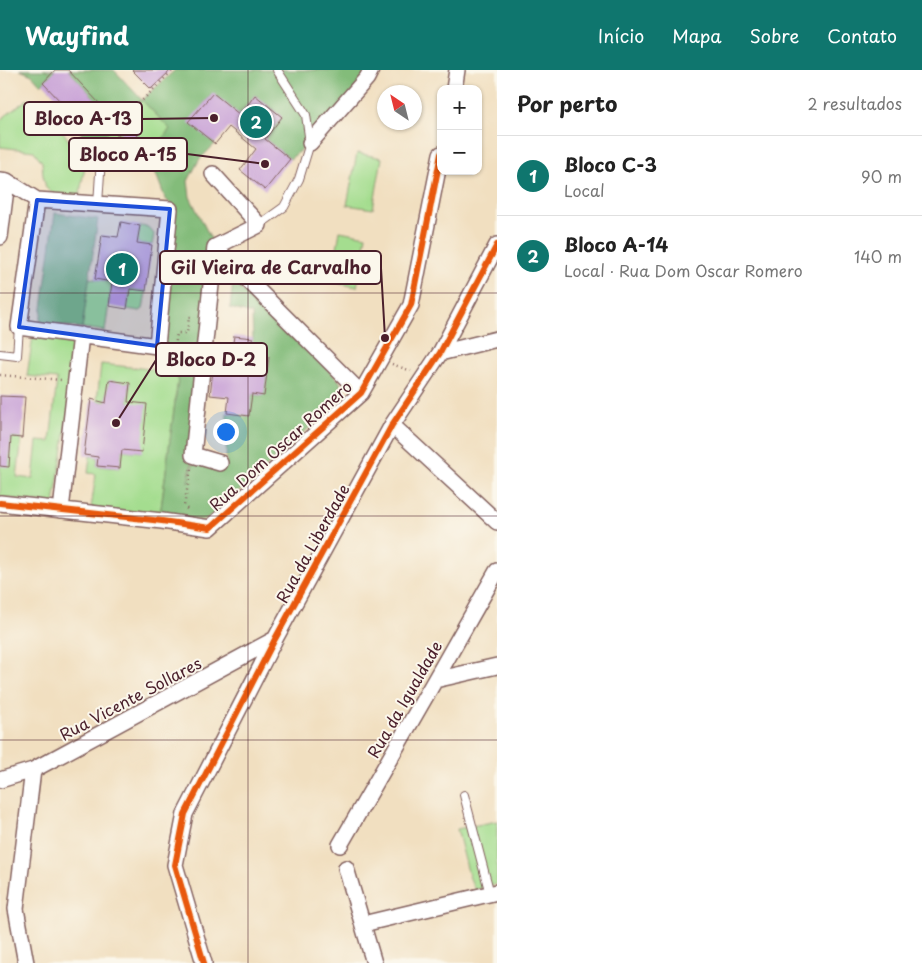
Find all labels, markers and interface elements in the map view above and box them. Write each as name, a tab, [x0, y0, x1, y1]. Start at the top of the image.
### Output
text: Wayfind	[25, 17, 129, 53]
text: Início	[598, 22, 644, 49]
text: Mapa	[672, 22, 722, 49]
text: Sobre	[750, 22, 799, 49]
text: Contato	[827, 22, 897, 49]
north arrow	[377, 85, 422, 130]
map controls	[437, 85, 482, 175]
button: +	[437, 85, 482, 130]
text: Por perto	[517, 87, 617, 119]
text: 2 resultados	[808, 91, 902, 115]
callout: Bloco A-13	[24, 102, 142, 135]
pin: 2	[240, 103, 272, 141]
text: Bloco A-13	[34, 104, 132, 131]
button: −	[437, 130, 482, 175]
callout: Bloco A-15	[69, 138, 187, 171]
text: Bloco A-15	[79, 140, 177, 167]
text: Bloco C-3	[564, 150, 657, 178]
text: 1	[529, 164, 537, 188]
text: 90 m	[861, 164, 902, 188]
text: Local	[564, 178, 605, 202]
text: Bloco A-14	[564, 230, 668, 258]
text: 2	[527, 244, 539, 268]
text: 140 m	[854, 244, 902, 268]
pin: 1	[106, 250, 138, 288]
callout: Gil Vieira de Carvalho	[160, 251, 381, 284]
text: Gil Vieira de Carvalho	[171, 253, 371, 280]
text: Local · Rua Dom Oscar Romero	[564, 258, 803, 282]
callout: Bloco D-2	[156, 343, 267, 376]
text: Bloco D-2	[166, 345, 257, 372]
street label: Rua Dom Oscar Romero	[203, 374, 357, 516]
your location	[213, 419, 239, 445]
street label: Rua da Liberdade	[269, 479, 355, 607]
street label: Rua da Igualdade	[361, 636, 447, 762]
street label: Rua Vicente Sollares	[55, 650, 205, 746]

